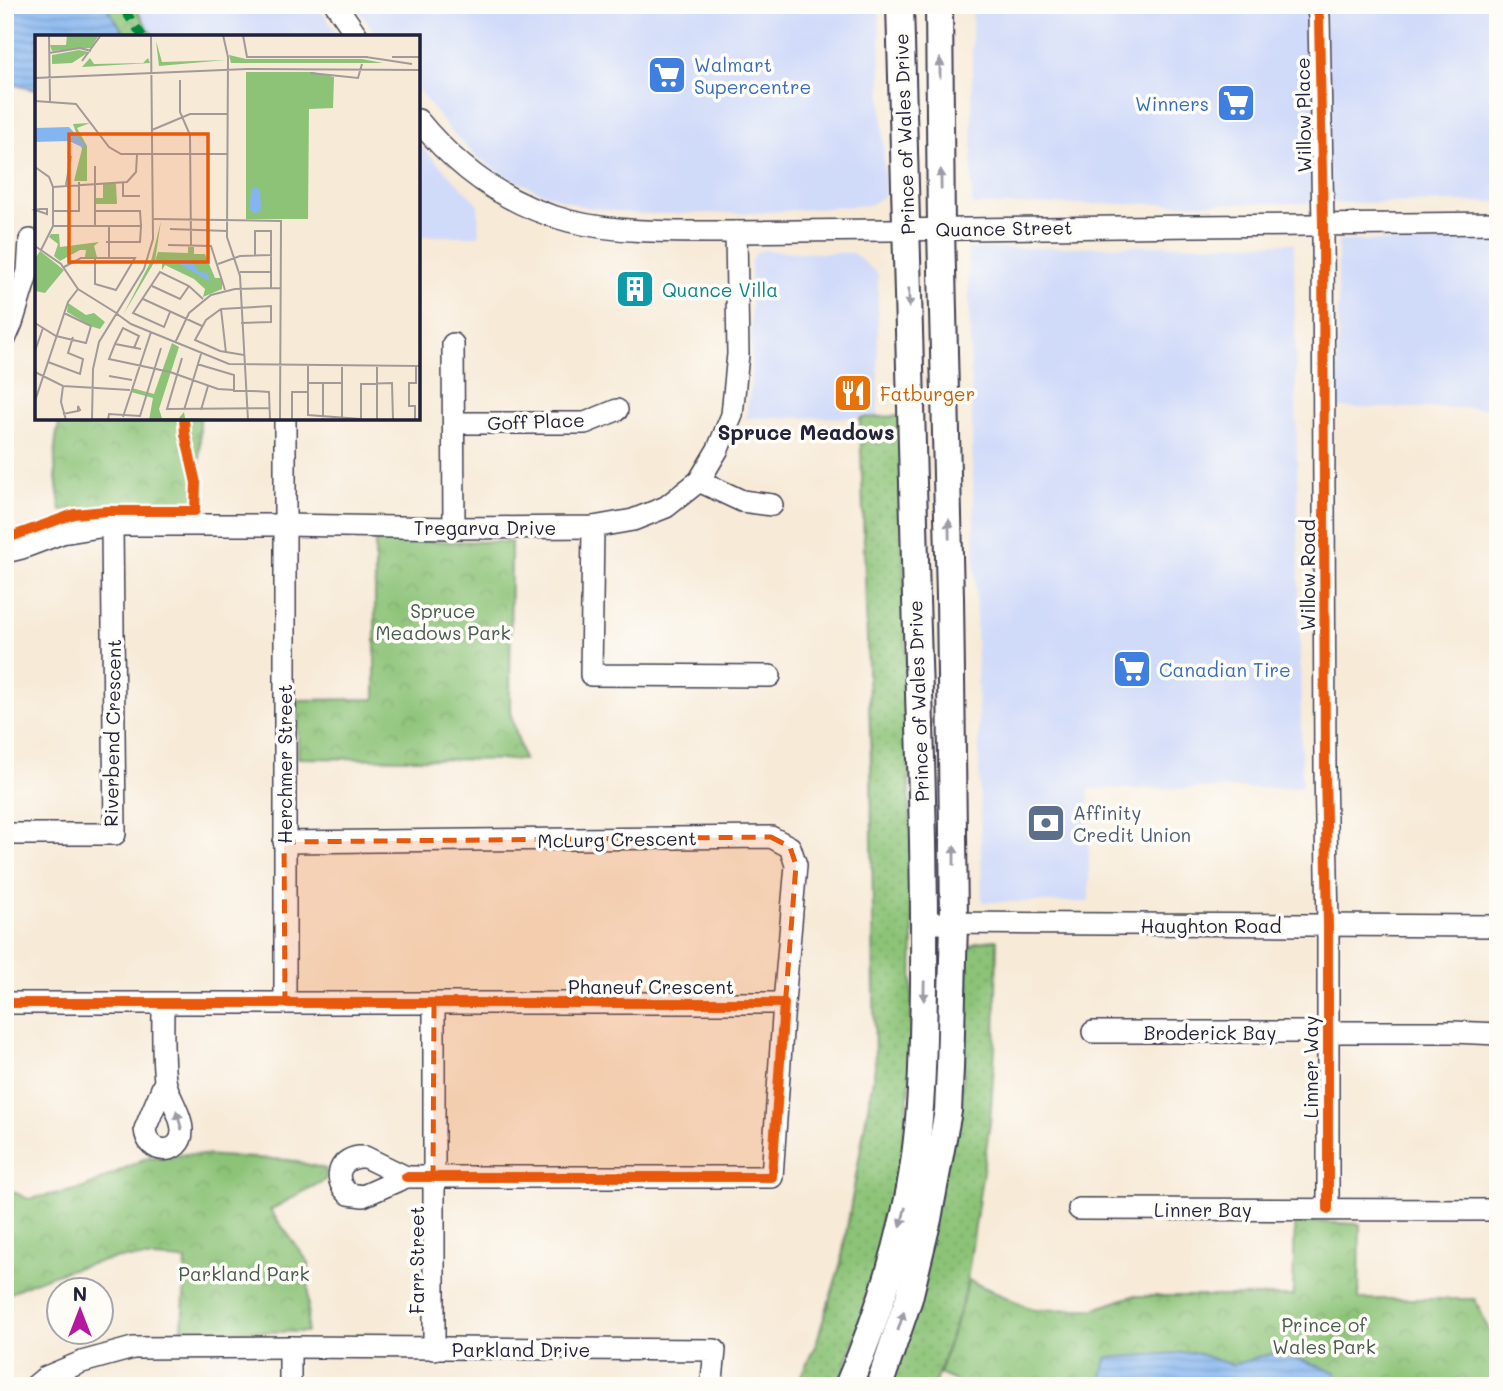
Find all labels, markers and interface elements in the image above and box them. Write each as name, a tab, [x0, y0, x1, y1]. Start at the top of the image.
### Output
street label: Prince of Wales Drive	[888, 33, 920, 235]
inset map	[35, 35, 420, 420]
place label: Walmart Supercentre	[694, 52, 811, 99]
supermarket icon: Walmart Supercentre	[646, 54, 688, 96]
one-way arrow	[934, 56, 946, 78]
street label: Willow Place	[1289, 57, 1317, 173]
supermarket icon: Winners	[1215, 82, 1257, 124]
place label: Winners	[1135, 91, 1209, 116]
one-way arrow	[935, 168, 947, 190]
street label: Quance Street	[935, 214, 1073, 242]
building icon: Quance Villa	[614, 268, 656, 310]
place label: Quance Villa	[662, 277, 778, 302]
one-way arrow	[903, 287, 914, 309]
restaurant icon: Fatburger	[832, 372, 874, 414]
place label: Fatburger	[880, 381, 975, 406]
street label: Goff Place	[487, 407, 585, 435]
district label: Spruce Meadows	[717, 418, 895, 445]
street label: Tregarva Drive	[414, 515, 556, 540]
one-way arrow	[943, 518, 955, 540]
street label: Willow Road	[1295, 519, 1320, 631]
park label: Spruce Meadows Park	[375, 598, 511, 645]
street label: Prince of Wales Drive	[902, 600, 934, 802]
street label: Riverbend Crescent	[98, 639, 126, 827]
supermarket icon: Canadian Tire	[1111, 648, 1153, 690]
place label: Canadian Tire	[1159, 657, 1291, 682]
street label: Herchmer Street	[272, 684, 297, 844]
place label: Affinity Credit Union	[1073, 800, 1191, 847]
bank icon: Affinity Credit Union	[1025, 802, 1067, 844]
street label: McLurg Crescent	[537, 825, 697, 853]
one-way arrow	[948, 844, 959, 866]
street label: Haughton Road	[1140, 913, 1282, 938]
street label: Phaneuf Crescent	[568, 974, 734, 999]
one-way arrow	[918, 981, 930, 1003]
street label: Linner Way	[1298, 1016, 1323, 1118]
street label: Broderick Bay	[1144, 1020, 1276, 1045]
one-way arrow	[173, 1110, 183, 1131]
street label: Linner Bay	[1154, 1197, 1252, 1222]
street label: Farr Street	[404, 1206, 429, 1314]
one-way arrow	[897, 1206, 908, 1228]
park label: Parkland Park	[178, 1261, 310, 1286]
north arrow	[46, 1276, 116, 1346]
text: N	[73, 1281, 87, 1306]
one-way arrow	[897, 1311, 907, 1332]
park label: Prince of Wales Park	[1272, 1312, 1376, 1359]
street label: Parkland Drive	[452, 1337, 590, 1362]

